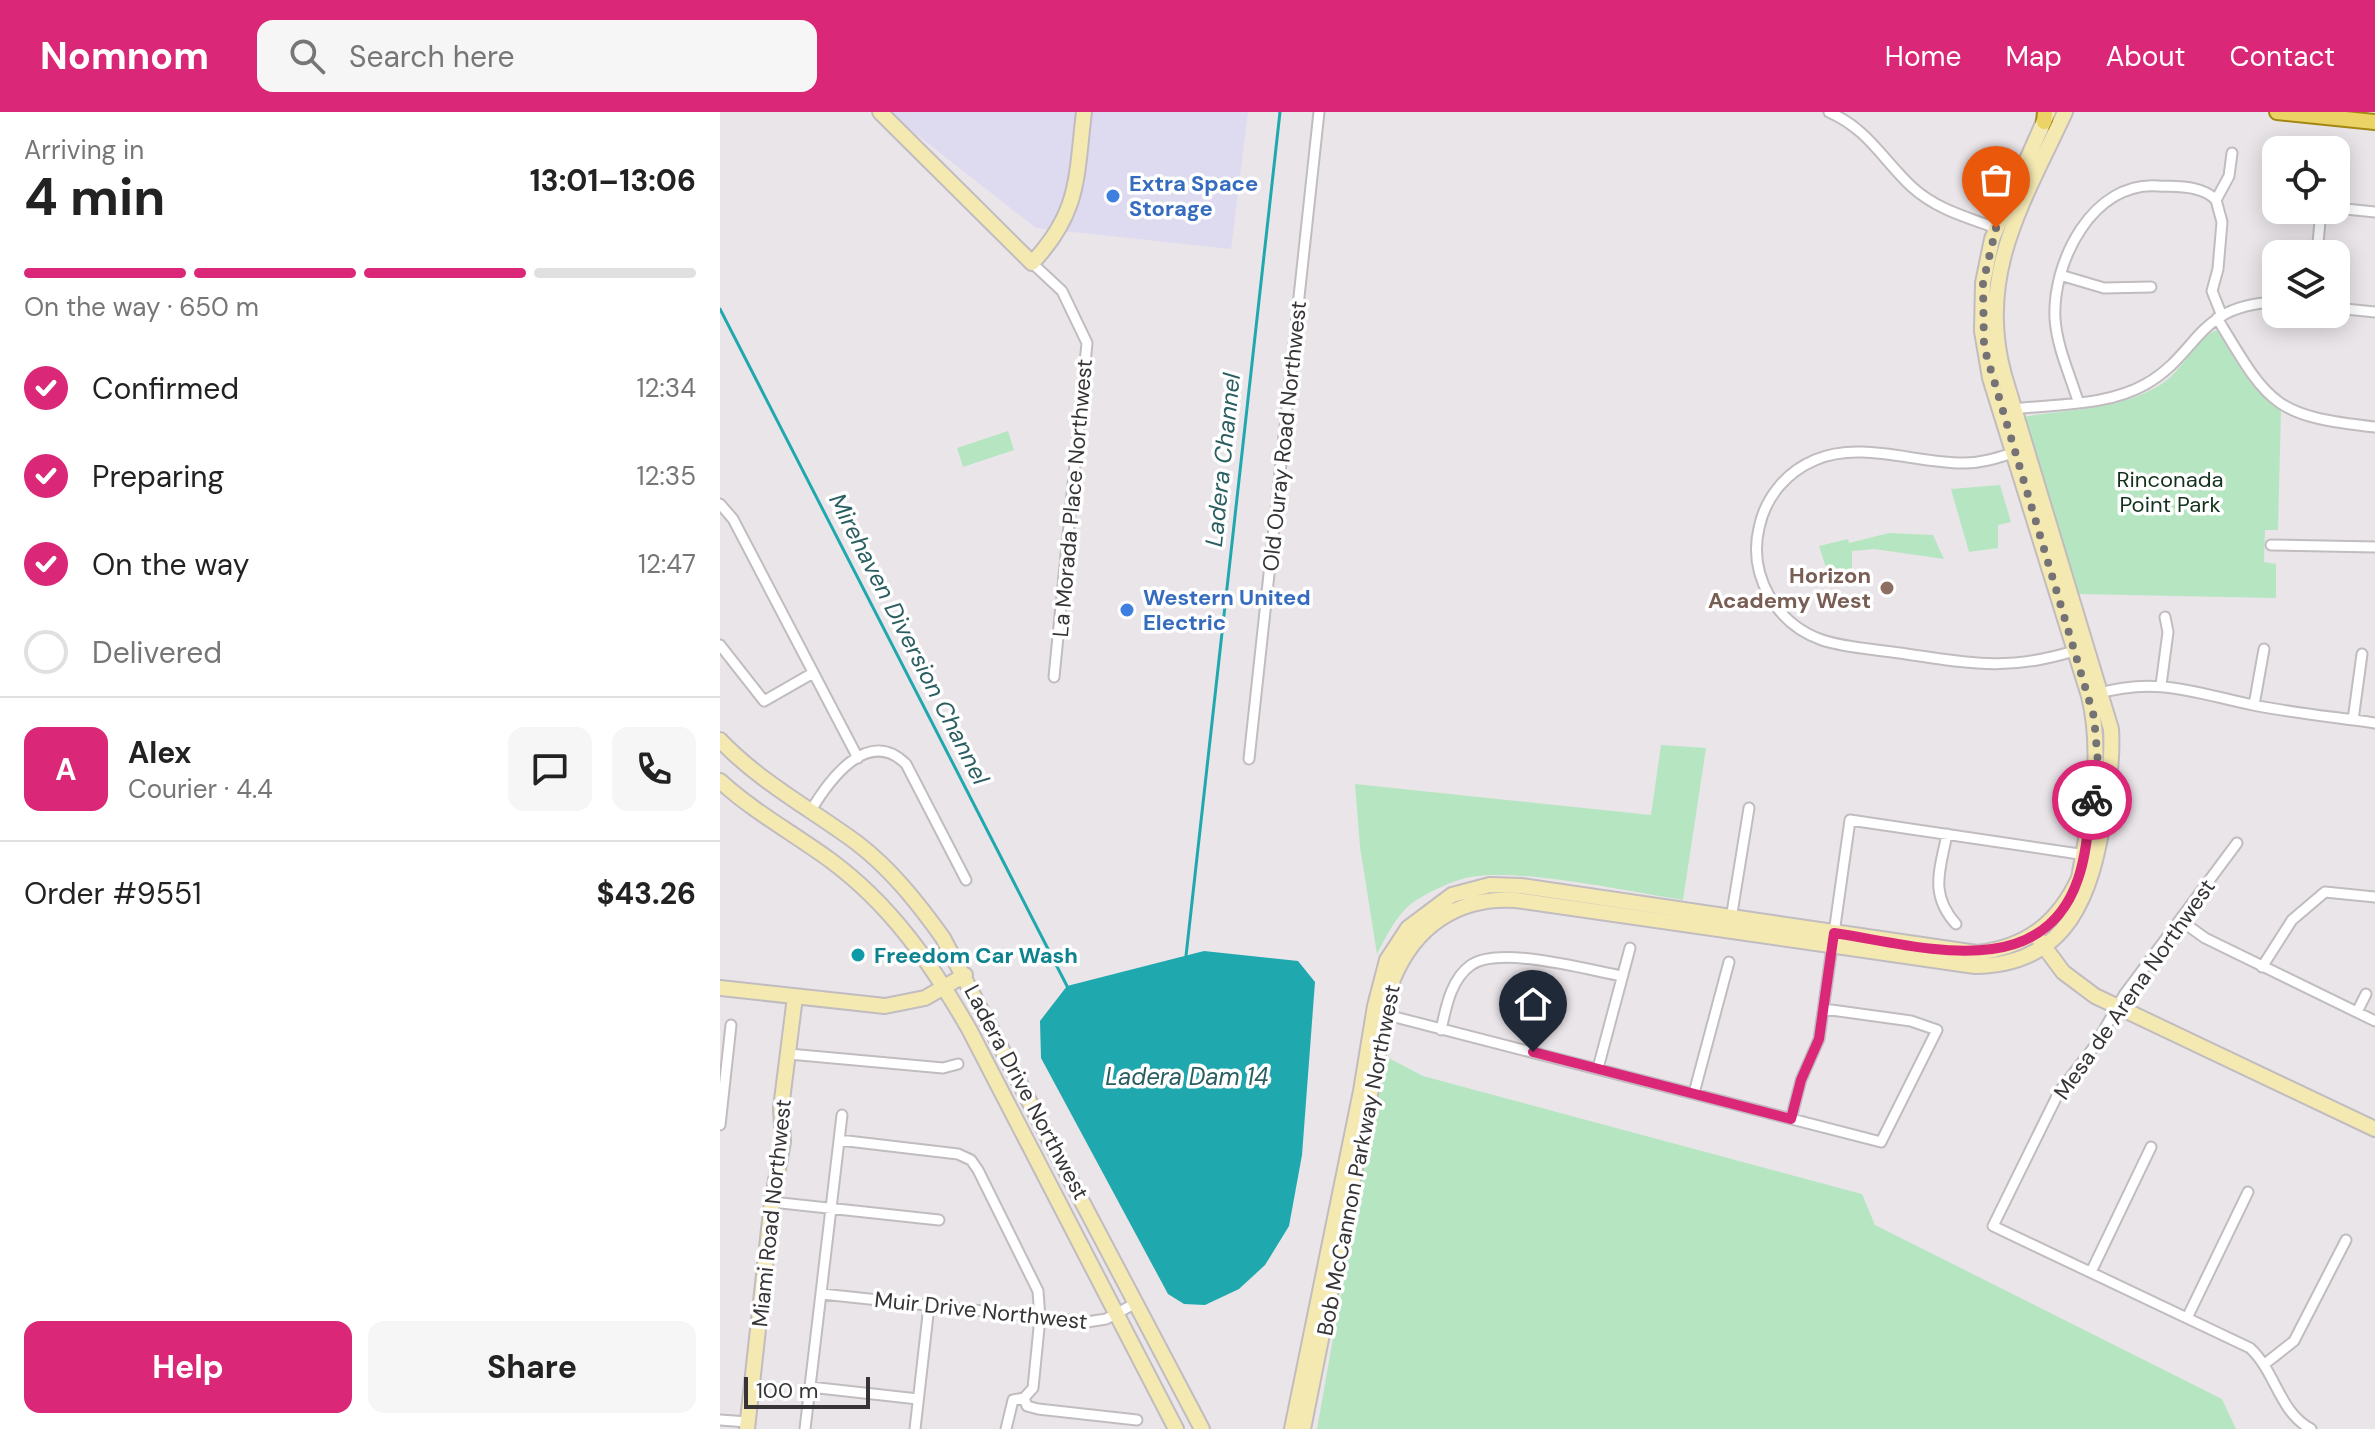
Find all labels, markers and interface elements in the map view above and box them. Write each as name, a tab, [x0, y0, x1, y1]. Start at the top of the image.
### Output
search box	[257, 20, 817, 92]
text: Nomnom	[40, 31, 209, 81]
icon: search	[285, 34, 329, 78]
text: Search here	[349, 37, 515, 76]
text: Home	[1885, 38, 1961, 75]
text: Map	[2005, 38, 2062, 75]
text: About	[2106, 38, 2185, 75]
text: Contact	[2229, 38, 2335, 75]
text: Arriving in	[24, 133, 144, 167]
map controls	[2262, 136, 2350, 328]
button: locate	[2262, 136, 2350, 224]
pin	[1962, 146, 2030, 228]
icon: bag	[1974, 158, 2018, 202]
text: 13:01–13:06	[530, 161, 696, 200]
text: 4 min	[24, 163, 165, 231]
place label: Extra Space Storage	[1129, 169, 1258, 223]
marker: Extra Space Storage	[1104, 187, 1122, 205]
button: layers	[2262, 240, 2350, 328]
text: On the way · 650 m	[24, 290, 259, 324]
street label: Old Ouray Road Northwest	[1256, 299, 1313, 573]
street label: La Morada Place Northwest	[1046, 358, 1099, 638]
icon: check	[24, 366, 68, 410]
text: Confirmed	[92, 369, 239, 408]
text: 12:34	[637, 371, 696, 405]
water label: Ladera Channel	[1198, 371, 1247, 548]
icon: check	[24, 454, 68, 498]
text: Preparing	[92, 457, 224, 496]
text: 12:35	[636, 459, 696, 493]
park label: Rinconada Point Park	[2117, 465, 2223, 519]
water label: Mirehaven Diversion Channel	[822, 488, 997, 790]
icon: check	[24, 542, 68, 586]
text: On the way	[92, 545, 249, 584]
text: 12:47	[638, 547, 696, 581]
place label: Horizon Academy West	[1708, 561, 1871, 615]
marker: Horizon Academy West	[1878, 579, 1896, 597]
place label: Western United Electric	[1143, 583, 1311, 637]
marker: Western United Electric	[1118, 601, 1136, 619]
text: Delivered	[92, 633, 222, 672]
button: chat	[508, 727, 592, 811]
button: phone	[612, 727, 696, 811]
text: Alex	[128, 733, 191, 772]
text: A	[55, 750, 77, 789]
courier	[2052, 760, 2132, 840]
text: Courier · 4.4	[128, 772, 273, 806]
icon: bike	[2070, 778, 2114, 822]
street label: Mesa de Arena Northwest	[2047, 873, 2222, 1105]
text: Order #9551	[24, 874, 202, 913]
text: $43.26	[596, 874, 696, 913]
place label: Freedom Car Wash	[874, 941, 1078, 970]
marker: Freedom Car Wash	[849, 946, 867, 964]
pin	[1499, 970, 1567, 1052]
street label: Ladera Drive Northwest	[958, 980, 1096, 1205]
street label: Bob McCannon Parkway Northwest	[1310, 982, 1407, 1338]
icon: home	[1511, 982, 1555, 1026]
water label: Ladera Dam 14	[1105, 1061, 1269, 1092]
street label: Miami Road Northwest	[745, 1098, 798, 1329]
street label: Muir Drive Northwest	[873, 1285, 1089, 1336]
button: Help	[24, 1321, 352, 1413]
button: Share	[368, 1321, 696, 1413]
scale bar	[744, 1373, 870, 1409]
text: 100 m	[756, 1376, 818, 1405]

